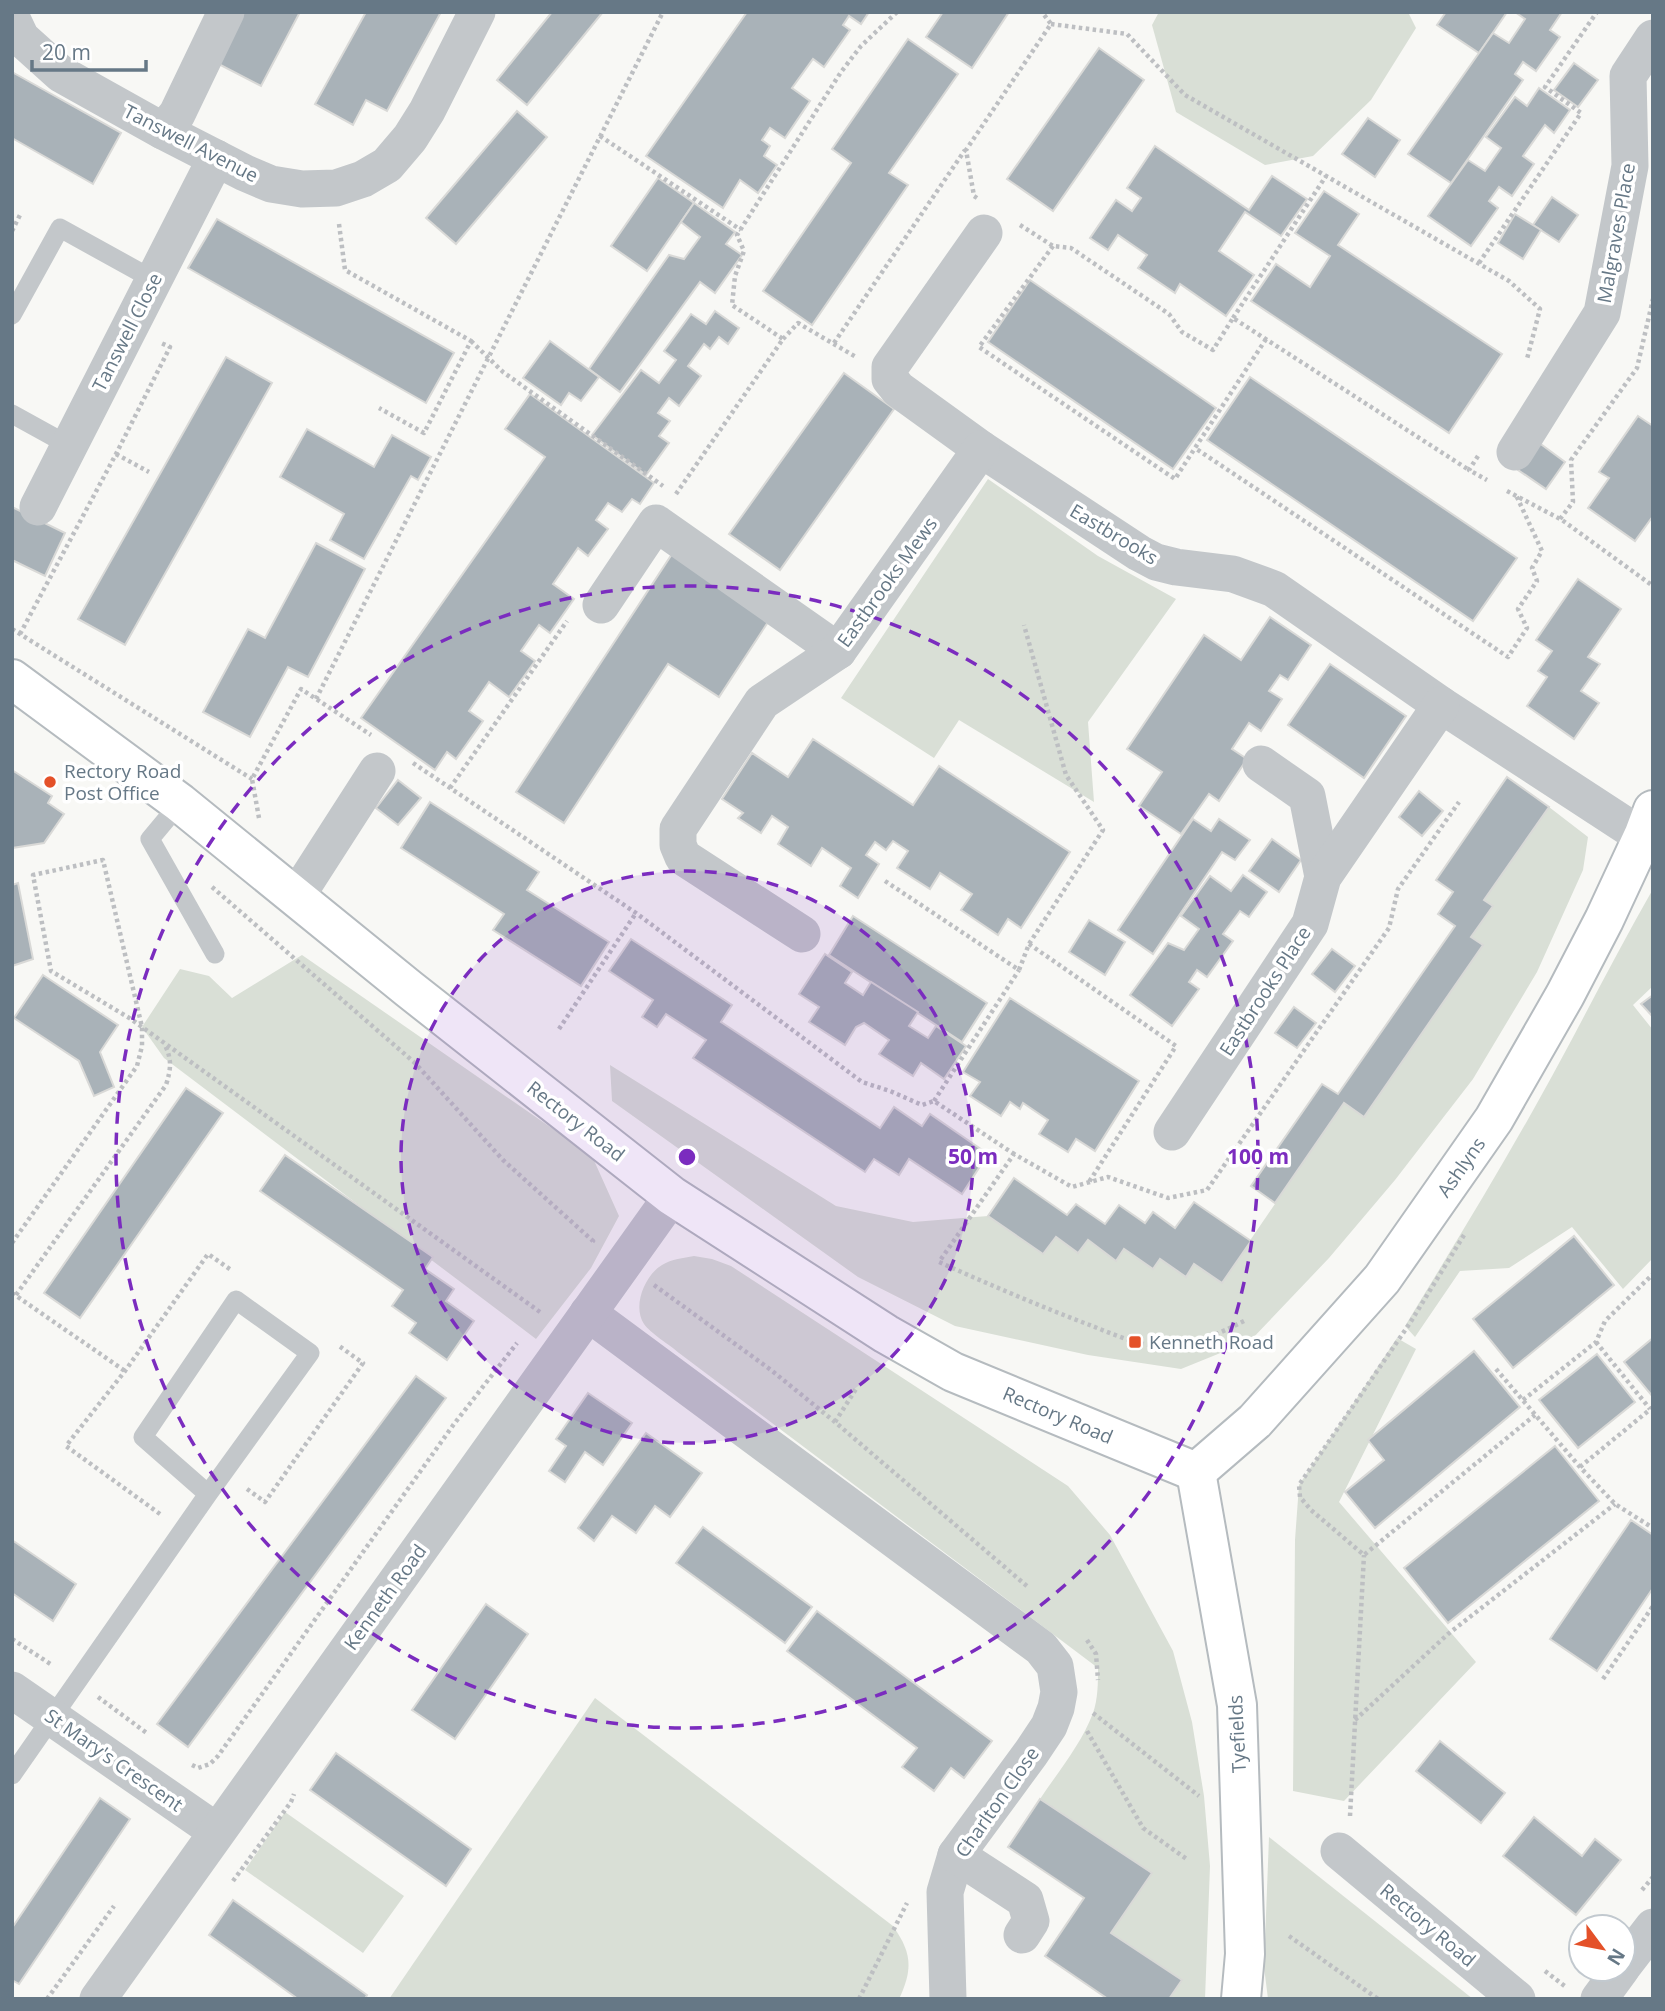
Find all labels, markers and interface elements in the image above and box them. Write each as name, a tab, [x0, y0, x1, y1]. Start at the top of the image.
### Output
scale bar	[32, 28, 145, 72]
text: 20 m	[42, 38, 91, 66]
street label: Tanswell Avenue	[119, 98, 263, 188]
street label: Malgraves Place	[1591, 161, 1641, 305]
street label: Tanswell Close	[86, 268, 168, 396]
street label: Eastbrooks	[1065, 498, 1163, 570]
street label: Eastbrooks Mews	[831, 512, 943, 652]
place label: Rectory Road Post Office	[64, 758, 181, 806]
marker: Rectory Road Post Office	[42, 774, 58, 790]
street label: Eastbrooks Place	[1213, 921, 1317, 1061]
street label: Rectory Road	[522, 1075, 630, 1167]
street label: Ashlyns	[1431, 1132, 1491, 1202]
text: 50 m	[948, 1142, 998, 1170]
text: 100 m	[1227, 1142, 1289, 1170]
centre of rings	[675, 1145, 699, 1169]
place label: Kenneth Road	[1149, 1329, 1274, 1355]
marker: Kenneth Road	[1127, 1334, 1143, 1350]
street label: Rectory Road	[999, 1380, 1117, 1450]
street label: Kenneth Road	[338, 1539, 432, 1655]
street label: Tyefields	[1222, 1694, 1252, 1774]
street label: St Mary's Crescent	[40, 1703, 188, 1817]
street label: Charlton Close	[949, 1742, 1045, 1862]
street label: Rectory Road	[1375, 1877, 1481, 1973]
north arrow	[1567, 1913, 1637, 1983]
text: N	[1601, 1944, 1632, 1970]

